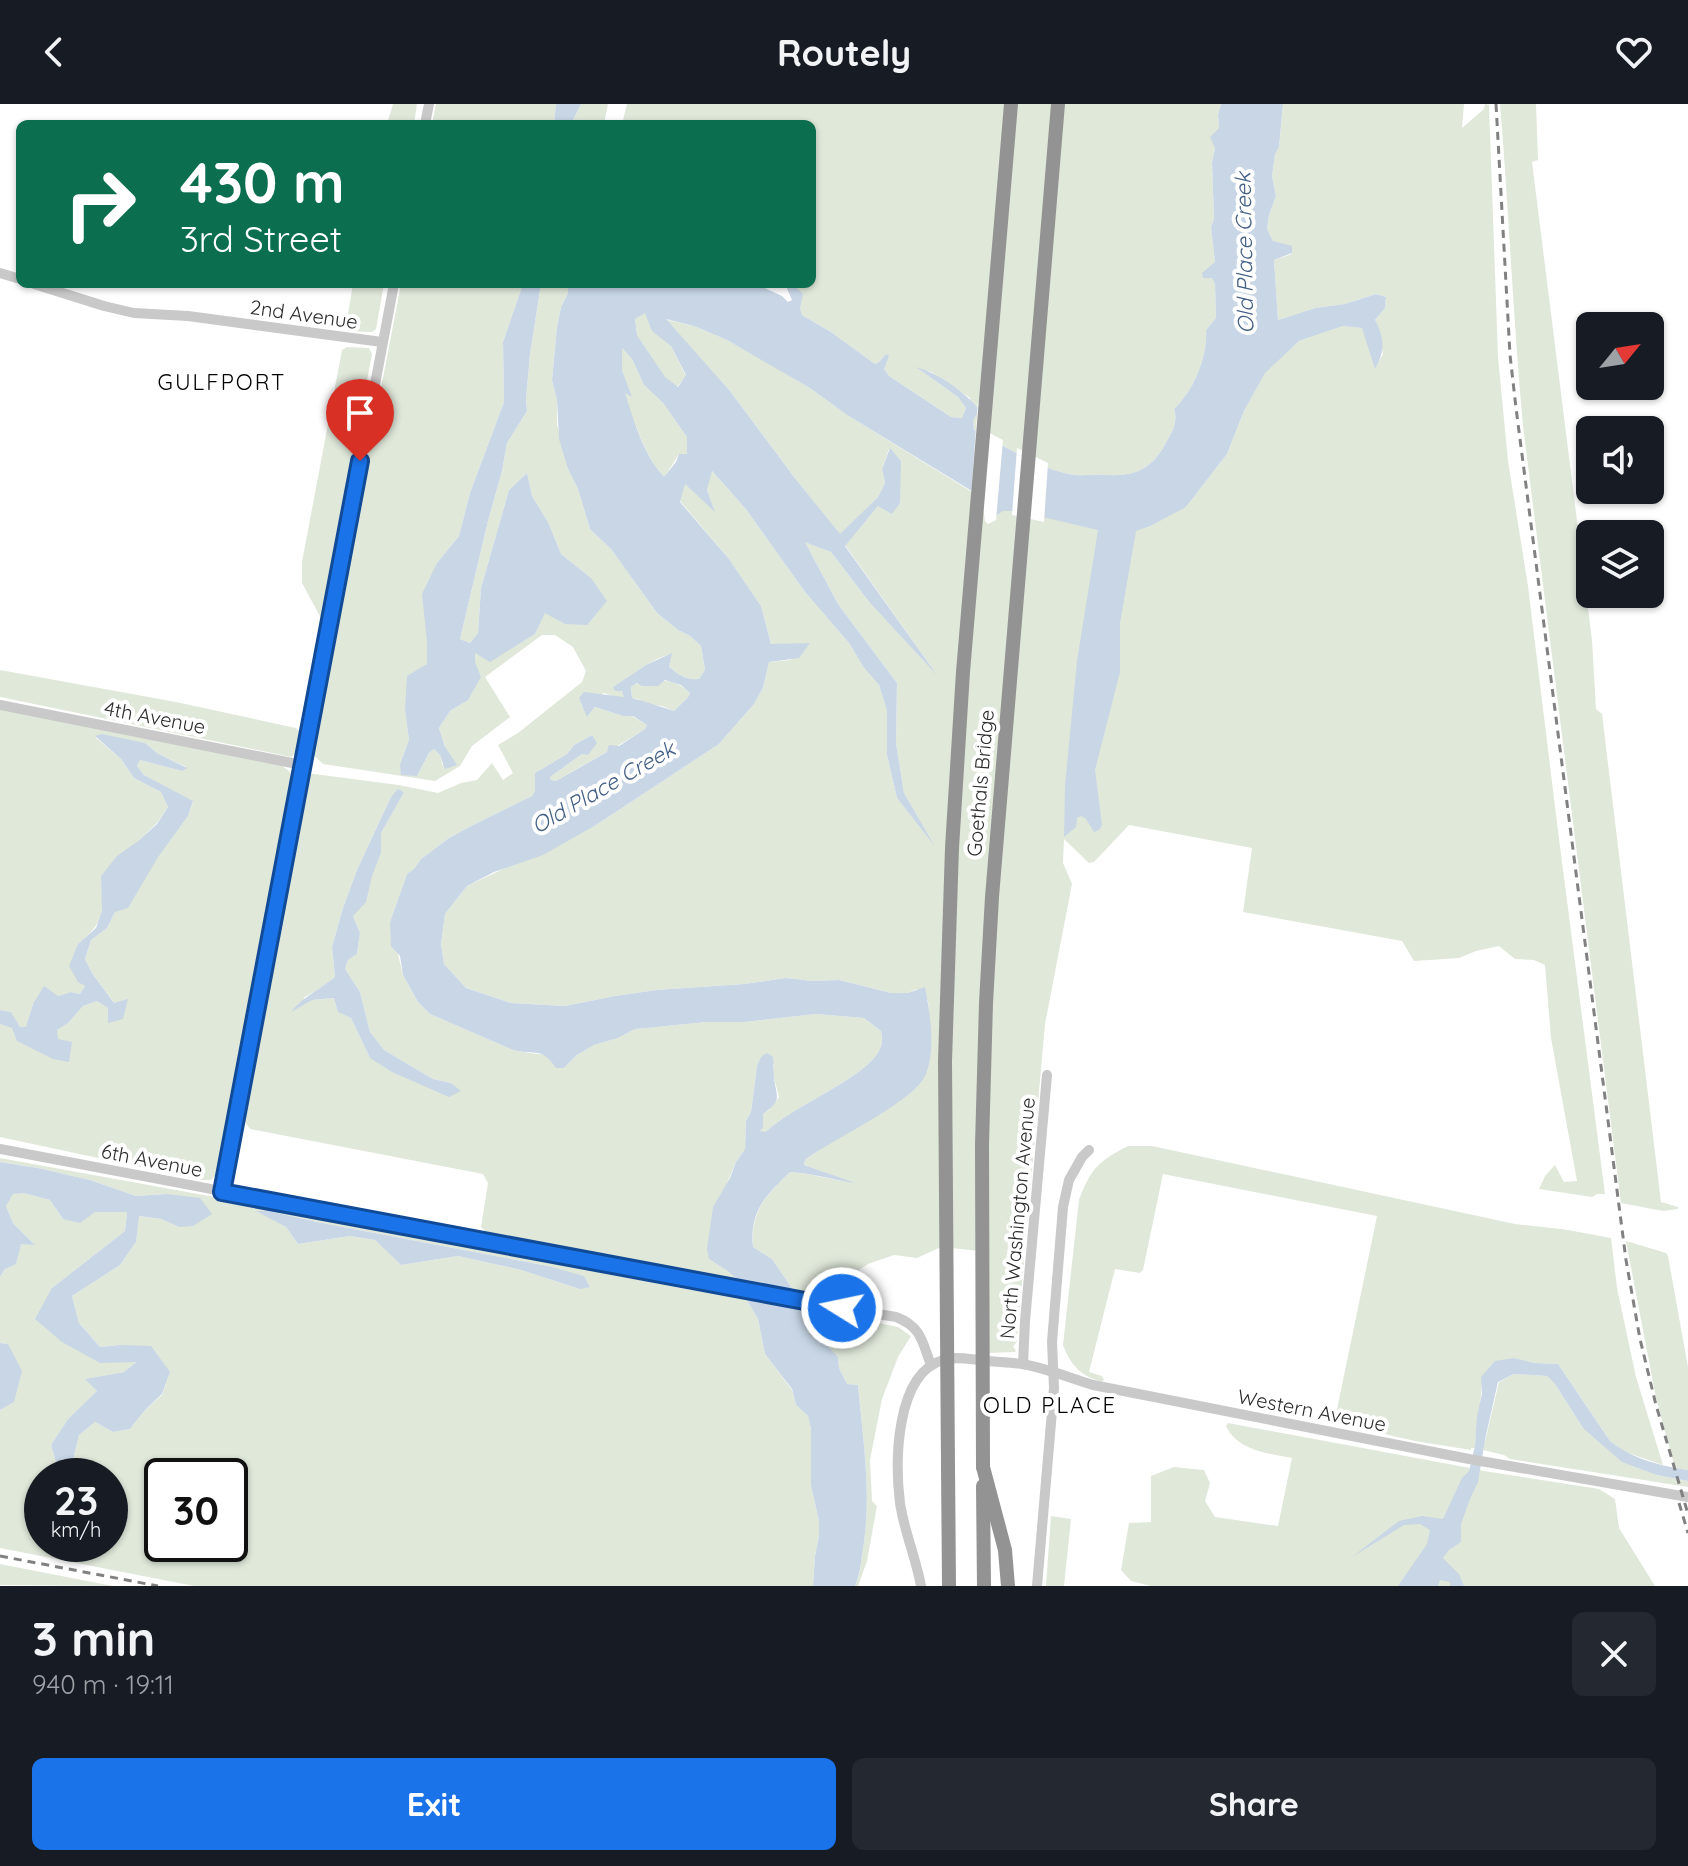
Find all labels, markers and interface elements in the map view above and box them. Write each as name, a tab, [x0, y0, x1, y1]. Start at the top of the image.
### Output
icon: back	[32, 30, 76, 74]
text: Routely	[777, 30, 911, 75]
icon: heart	[1612, 30, 1656, 74]
text: 430 m	[180, 147, 345, 217]
icon: right	[48, 152, 152, 256]
water label: Old Place Creek	[1229, 170, 1259, 334]
text: 3rd Street	[180, 216, 342, 261]
street label: 2nd Avenue	[248, 294, 360, 334]
north arrow	[1576, 312, 1664, 400]
map controls	[1576, 312, 1664, 608]
district label: GULFPORT	[158, 368, 286, 396]
pin	[326, 379, 394, 461]
icon: arrive	[338, 391, 382, 435]
button: sound	[1576, 416, 1664, 504]
button: layers	[1576, 520, 1664, 608]
street label: 4th Avenue	[102, 695, 208, 739]
street label: Goethals Bridge	[961, 708, 999, 858]
water label: Old Place Creek	[526, 733, 682, 839]
street label: North Washington Avenue	[994, 1096, 1040, 1340]
street label: 6th Avenue	[99, 1138, 205, 1182]
position arrow	[800, 1266, 884, 1350]
street label: Western Avenue	[1236, 1383, 1388, 1437]
district label: OLD PLACE	[983, 1391, 1117, 1419]
speed limit sign: 30	[144, 1458, 248, 1562]
text: 23	[54, 1475, 98, 1525]
text: km/h	[51, 1517, 101, 1542]
text: 3 min	[32, 1608, 155, 1668]
button: close	[1572, 1612, 1656, 1696]
text: 940 m · 19:11	[32, 1668, 174, 1701]
button: Exit	[32, 1758, 836, 1850]
button: Share	[852, 1758, 1656, 1850]

